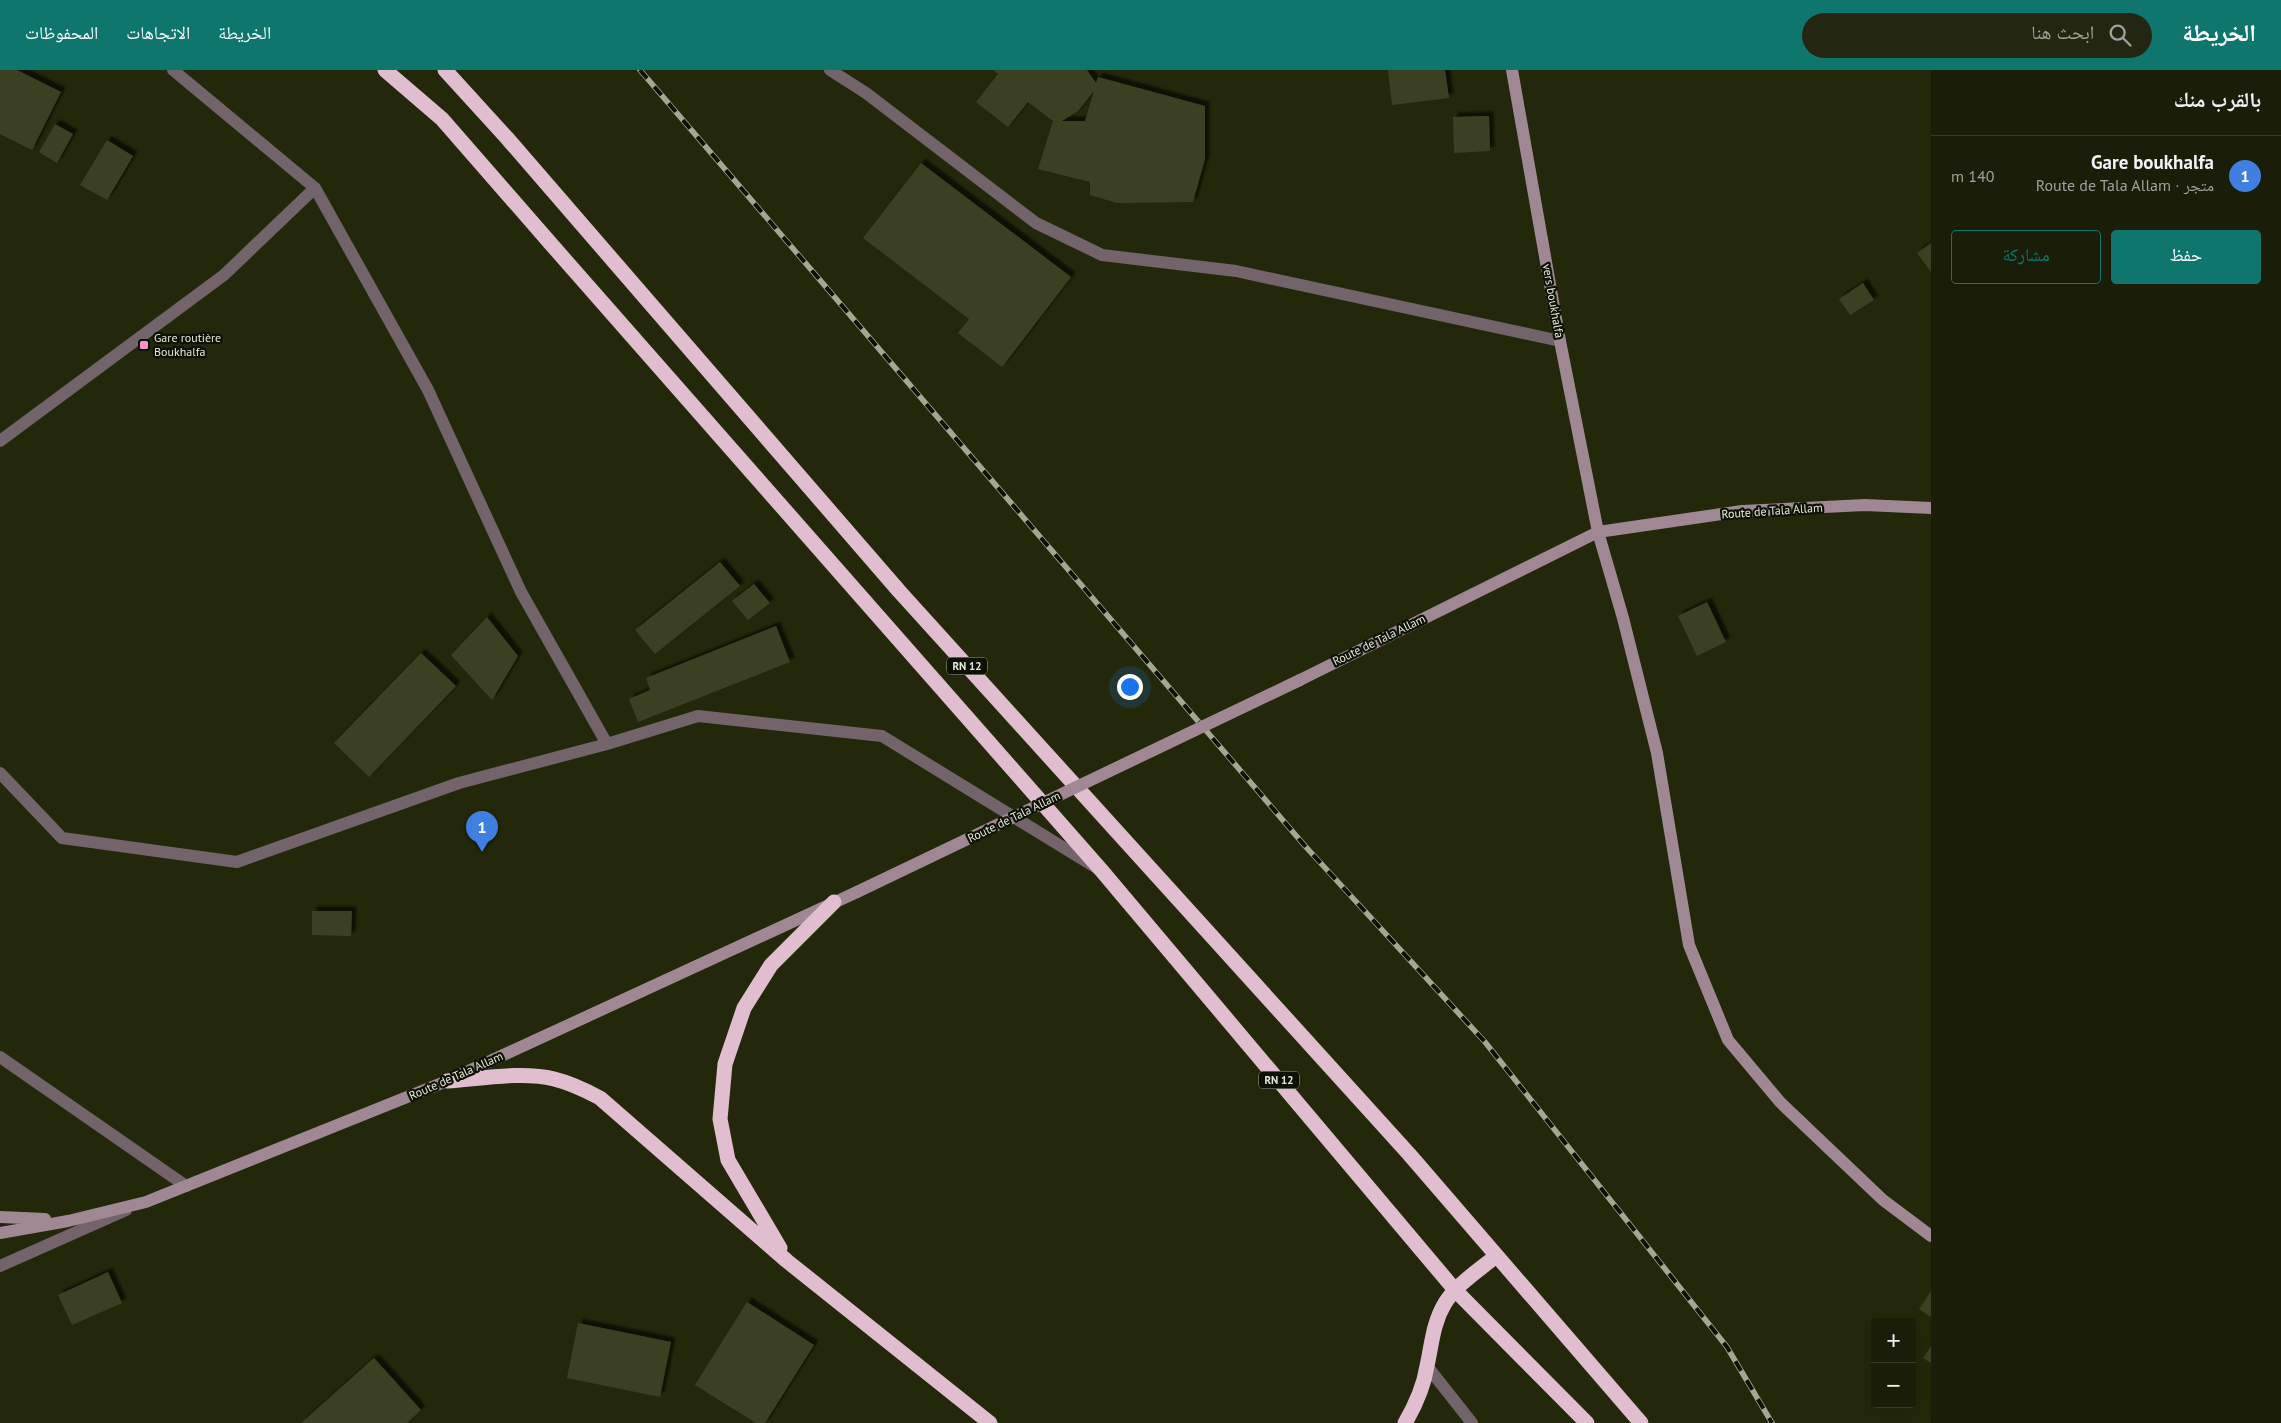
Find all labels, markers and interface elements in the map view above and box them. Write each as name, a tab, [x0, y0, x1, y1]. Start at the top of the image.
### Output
search box	[1802, 13, 2152, 58]
text: الخريطة	[2182, 17, 2256, 48]
text: ابحث هنا	[2031, 20, 2094, 44]
text: المحفوظات	[25, 21, 98, 44]
text: الاتجاهات	[126, 21, 190, 44]
text: الخريطة	[218, 21, 271, 44]
icon: search	[2106, 21, 2134, 49]
text: بالقرب منك	[2174, 86, 2261, 113]
text: Gare boukhalfa	[2091, 150, 2214, 174]
text: 140 m	[1951, 166, 1994, 186]
text: 1	[2240, 166, 2250, 186]
text: متجر · Route de Tala Allam	[2036, 175, 2214, 195]
button: مشاركة	[1951, 230, 2101, 284]
button: حفظ	[2111, 230, 2261, 284]
street label: vers boukhalfa	[1540, 263, 1567, 339]
place label: Gare routière Boukhalfa	[154, 330, 221, 359]
marker: Gare routière Boukhalfa	[138, 339, 150, 351]
street label: Route de Tala Allam	[1721, 499, 1823, 522]
street label: Route de Tala Allam	[1330, 611, 1428, 669]
road number: RN 12	[947, 658, 987, 674]
your location	[1117, 674, 1143, 700]
street label: Route de Tala Allam	[965, 788, 1063, 846]
pin: 1	[466, 811, 498, 852]
street label: Route de Tala Allam	[406, 1048, 505, 1103]
road number: RN 12	[1259, 1072, 1299, 1088]
map controls	[1871, 1318, 1916, 1408]
button: +	[1871, 1318, 1916, 1363]
button: −	[1871, 1363, 1916, 1408]

